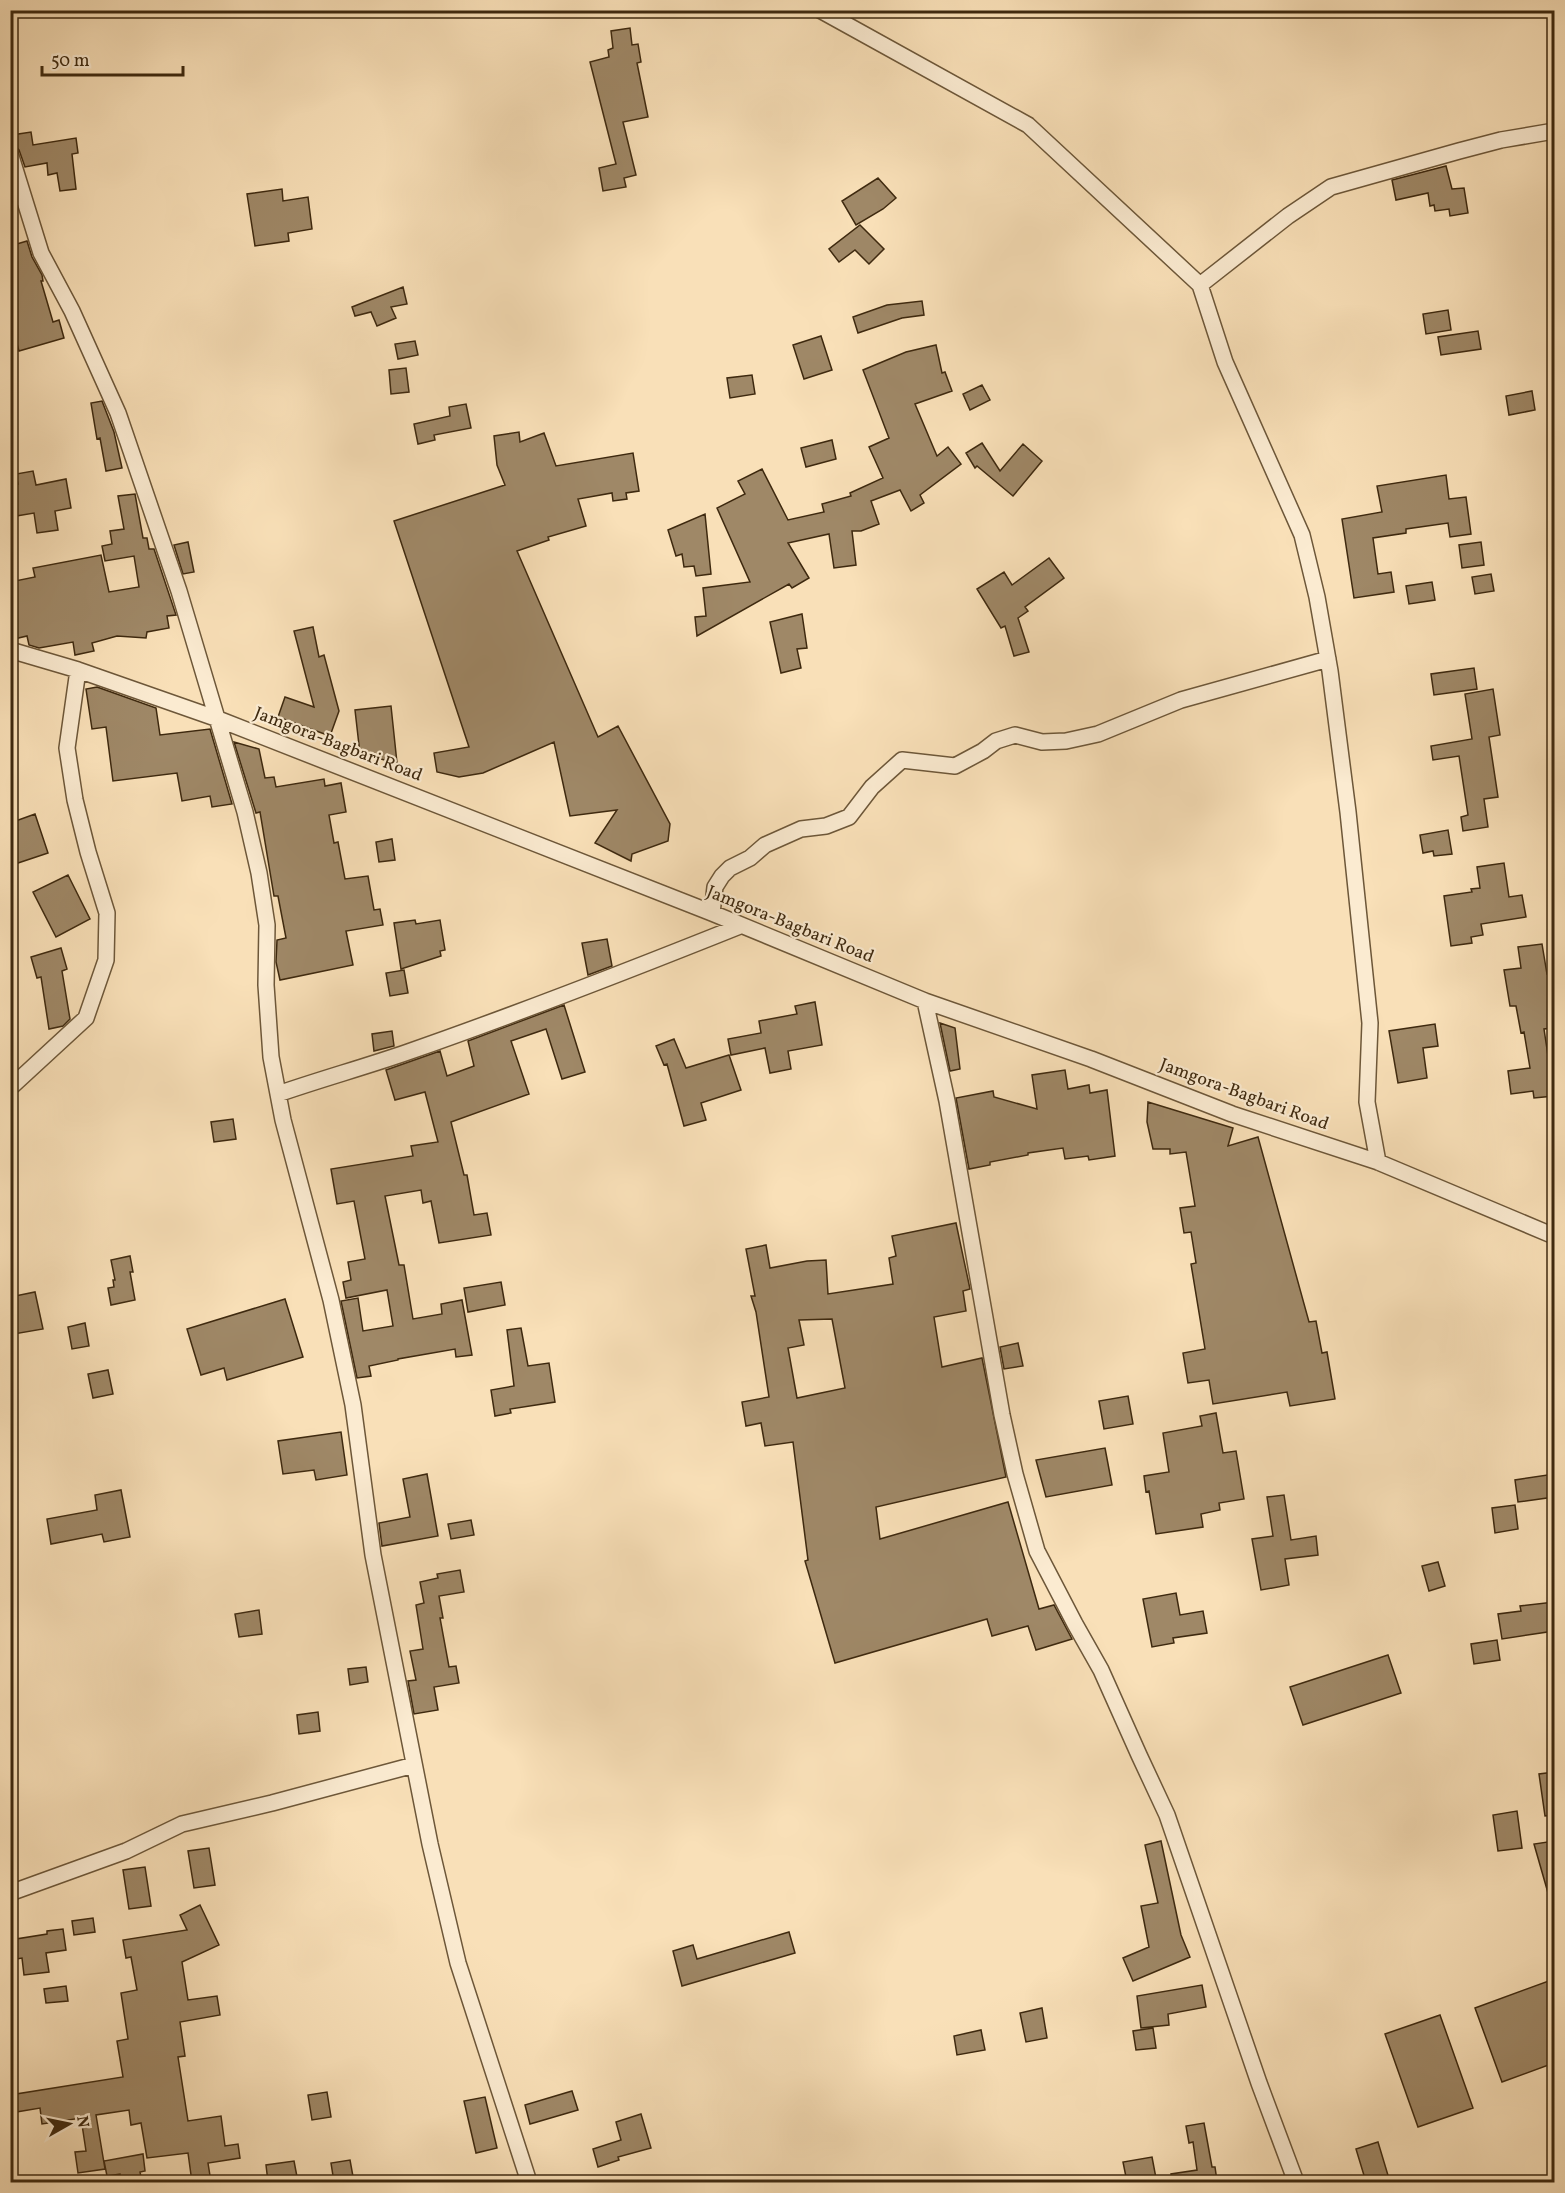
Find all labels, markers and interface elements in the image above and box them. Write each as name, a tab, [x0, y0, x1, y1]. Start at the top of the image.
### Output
scale bar	[42, 39, 183, 77]
text: 50 m	[51, 49, 90, 74]
street label: Jamgora-Bagbari Road	[250, 701, 426, 789]
street label: Jamgora-Bagbari Road	[703, 880, 877, 970]
street label: Jamgora-Bagbari Road	[1156, 1053, 1332, 1137]
north arrow	[39, 2094, 99, 2154]
text: N	[70, 2115, 94, 2130]

